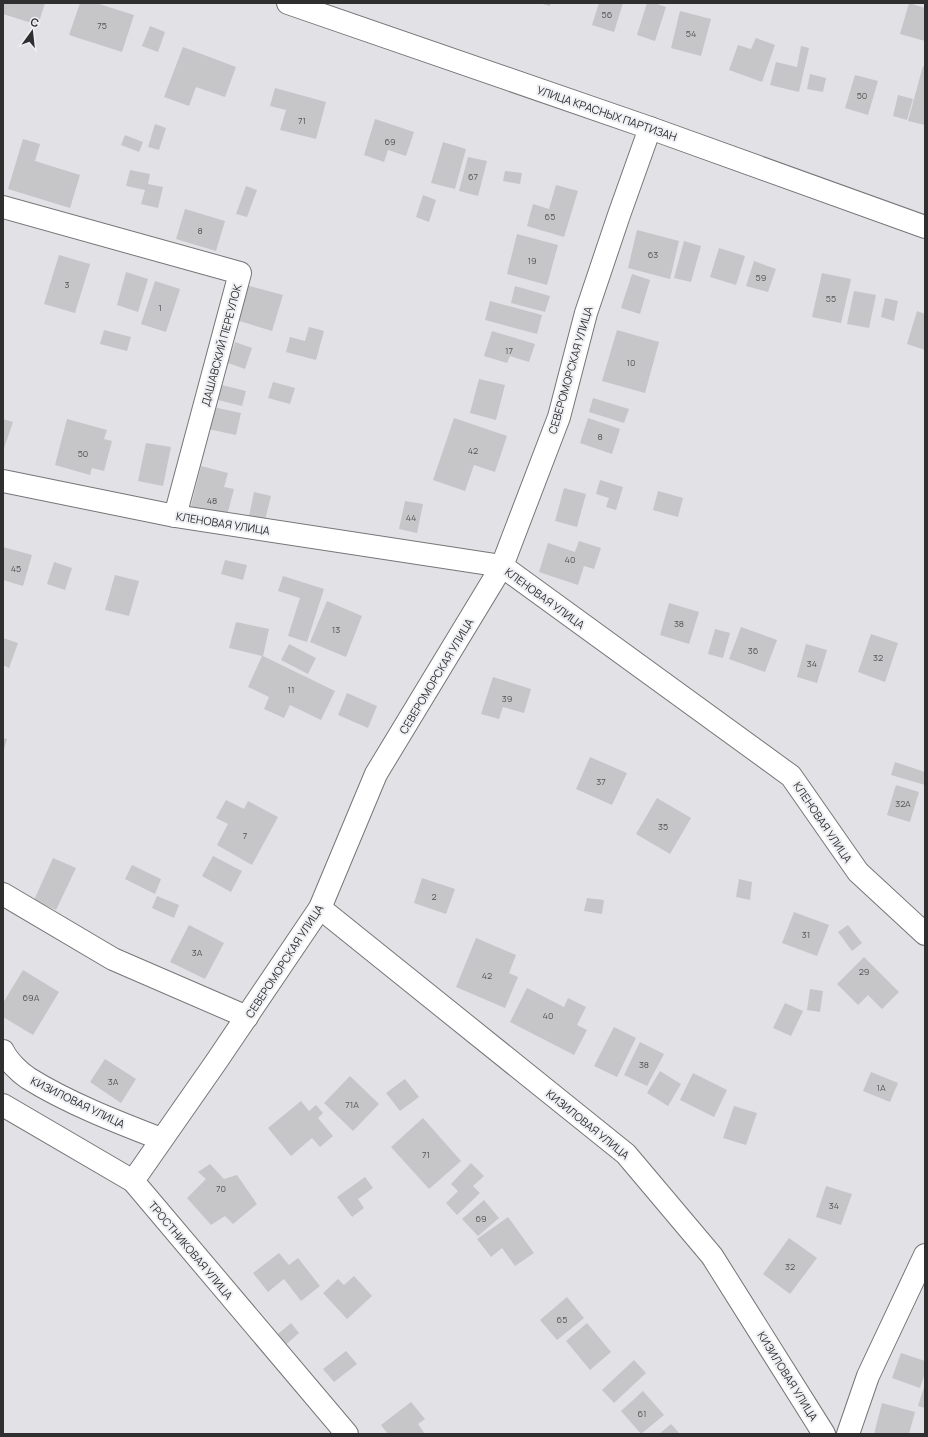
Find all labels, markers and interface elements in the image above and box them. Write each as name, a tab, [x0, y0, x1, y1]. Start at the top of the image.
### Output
house number: 56	[602, 8, 613, 21]
north arrow	[12, 12, 52, 52]
text: С	[29, 14, 41, 30]
house number: 75	[97, 19, 107, 32]
house number: 54	[686, 27, 696, 40]
street label: УЛИЦА КРАСНЫХ ПАРТИЗАН	[535, 82, 679, 144]
house number: 50	[857, 89, 867, 102]
house number: 71	[298, 114, 306, 127]
house number: 69	[384, 135, 396, 148]
house number: 67	[468, 170, 479, 183]
house number: 65	[545, 210, 555, 223]
house number: 8	[197, 224, 203, 237]
house number: 63	[648, 248, 658, 261]
house number: 19	[527, 254, 537, 267]
house number: 59	[756, 271, 766, 284]
house number: 3	[65, 278, 70, 291]
street label: ДАШАВСКИЙ ПЕРЕУЛОК	[198, 282, 245, 408]
house number: 55	[826, 292, 836, 305]
house number: 1	[158, 301, 162, 314]
street label: СЕВЕРОМОРСКАЯ УЛИЦА	[545, 304, 595, 436]
house number: 17	[505, 344, 513, 357]
house number: 10	[627, 356, 636, 369]
house number: 8	[597, 430, 603, 443]
house number: 42	[468, 444, 478, 457]
house number: 50	[78, 447, 88, 460]
house number: 48	[207, 494, 217, 507]
street label: КЛЕНОВАЯ УЛИЦА	[175, 508, 271, 538]
house number: 44	[406, 511, 416, 524]
house number: 40	[565, 553, 575, 566]
house number: 45	[11, 562, 21, 575]
street label: КЛЕНОВАЯ УЛИЦА	[502, 564, 588, 632]
street label: СЕВЕРОМОРСКАЯ УЛИЦА	[396, 615, 477, 737]
house number: 38	[674, 617, 684, 630]
house number: 13	[332, 623, 340, 636]
house number: 36	[748, 644, 759, 657]
house number: 32	[873, 651, 883, 664]
house number: 34	[807, 657, 817, 670]
house number: 11	[287, 683, 295, 696]
house number: 39	[502, 692, 512, 705]
house number: 37	[596, 775, 606, 788]
street label: КЛЕНОВАЯ УЛИЦА	[790, 778, 856, 866]
house number: 32А	[895, 797, 911, 810]
house number: 35	[658, 820, 668, 833]
house number: 7	[243, 829, 248, 842]
house number: 2	[431, 890, 437, 903]
street label: СЕВЕРОМОРСКАЯ УЛИЦА	[242, 901, 326, 1021]
house number: 31	[802, 928, 810, 941]
house number: 3А	[192, 946, 203, 959]
house number: 29	[859, 965, 869, 978]
house number: 42	[482, 969, 492, 982]
house number: 69А	[23, 991, 40, 1004]
house number: 40	[543, 1009, 553, 1022]
house number: 38	[639, 1058, 649, 1071]
street label: КИЗИЛОВАЯ УЛИЦА	[29, 1073, 128, 1131]
house number: 3А	[108, 1075, 119, 1088]
house number: 1А	[876, 1081, 886, 1094]
street label: КИЗИЛОВАЯ УЛИЦА	[543, 1086, 633, 1162]
house number: 71А	[345, 1098, 359, 1111]
house number: 71	[422, 1148, 430, 1161]
house number: 70	[216, 1182, 226, 1195]
street label: ТРОСТНИКОВАЯ УЛИЦА	[145, 1198, 237, 1302]
house number: 34	[829, 1199, 839, 1212]
house number: 69	[475, 1212, 487, 1225]
house number: 32	[785, 1260, 795, 1273]
house number: 65	[557, 1313, 567, 1326]
street label: КИЗИЛОВАЯ УЛИЦА	[754, 1328, 822, 1424]
house number: 61	[638, 1407, 646, 1420]

